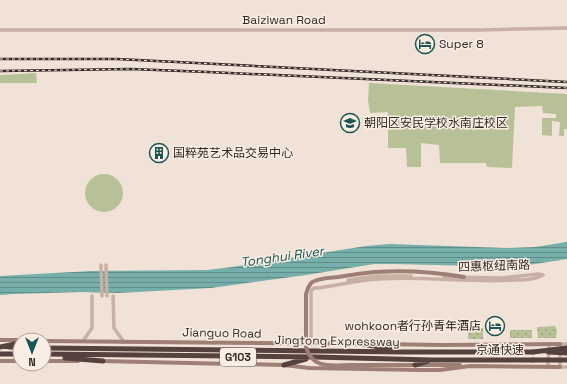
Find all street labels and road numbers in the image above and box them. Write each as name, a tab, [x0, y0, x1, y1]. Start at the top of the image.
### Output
street label: Baiziwan Road	[242, 12, 326, 28]
street label: 四惠枢纽南路	[458, 257, 530, 275]
street label: Jianguo Road	[182, 324, 262, 342]
street label: Jingtong Expressway	[274, 332, 400, 350]
street label: 京通快速	[476, 342, 524, 358]
road number: G103	[220, 348, 256, 366]

